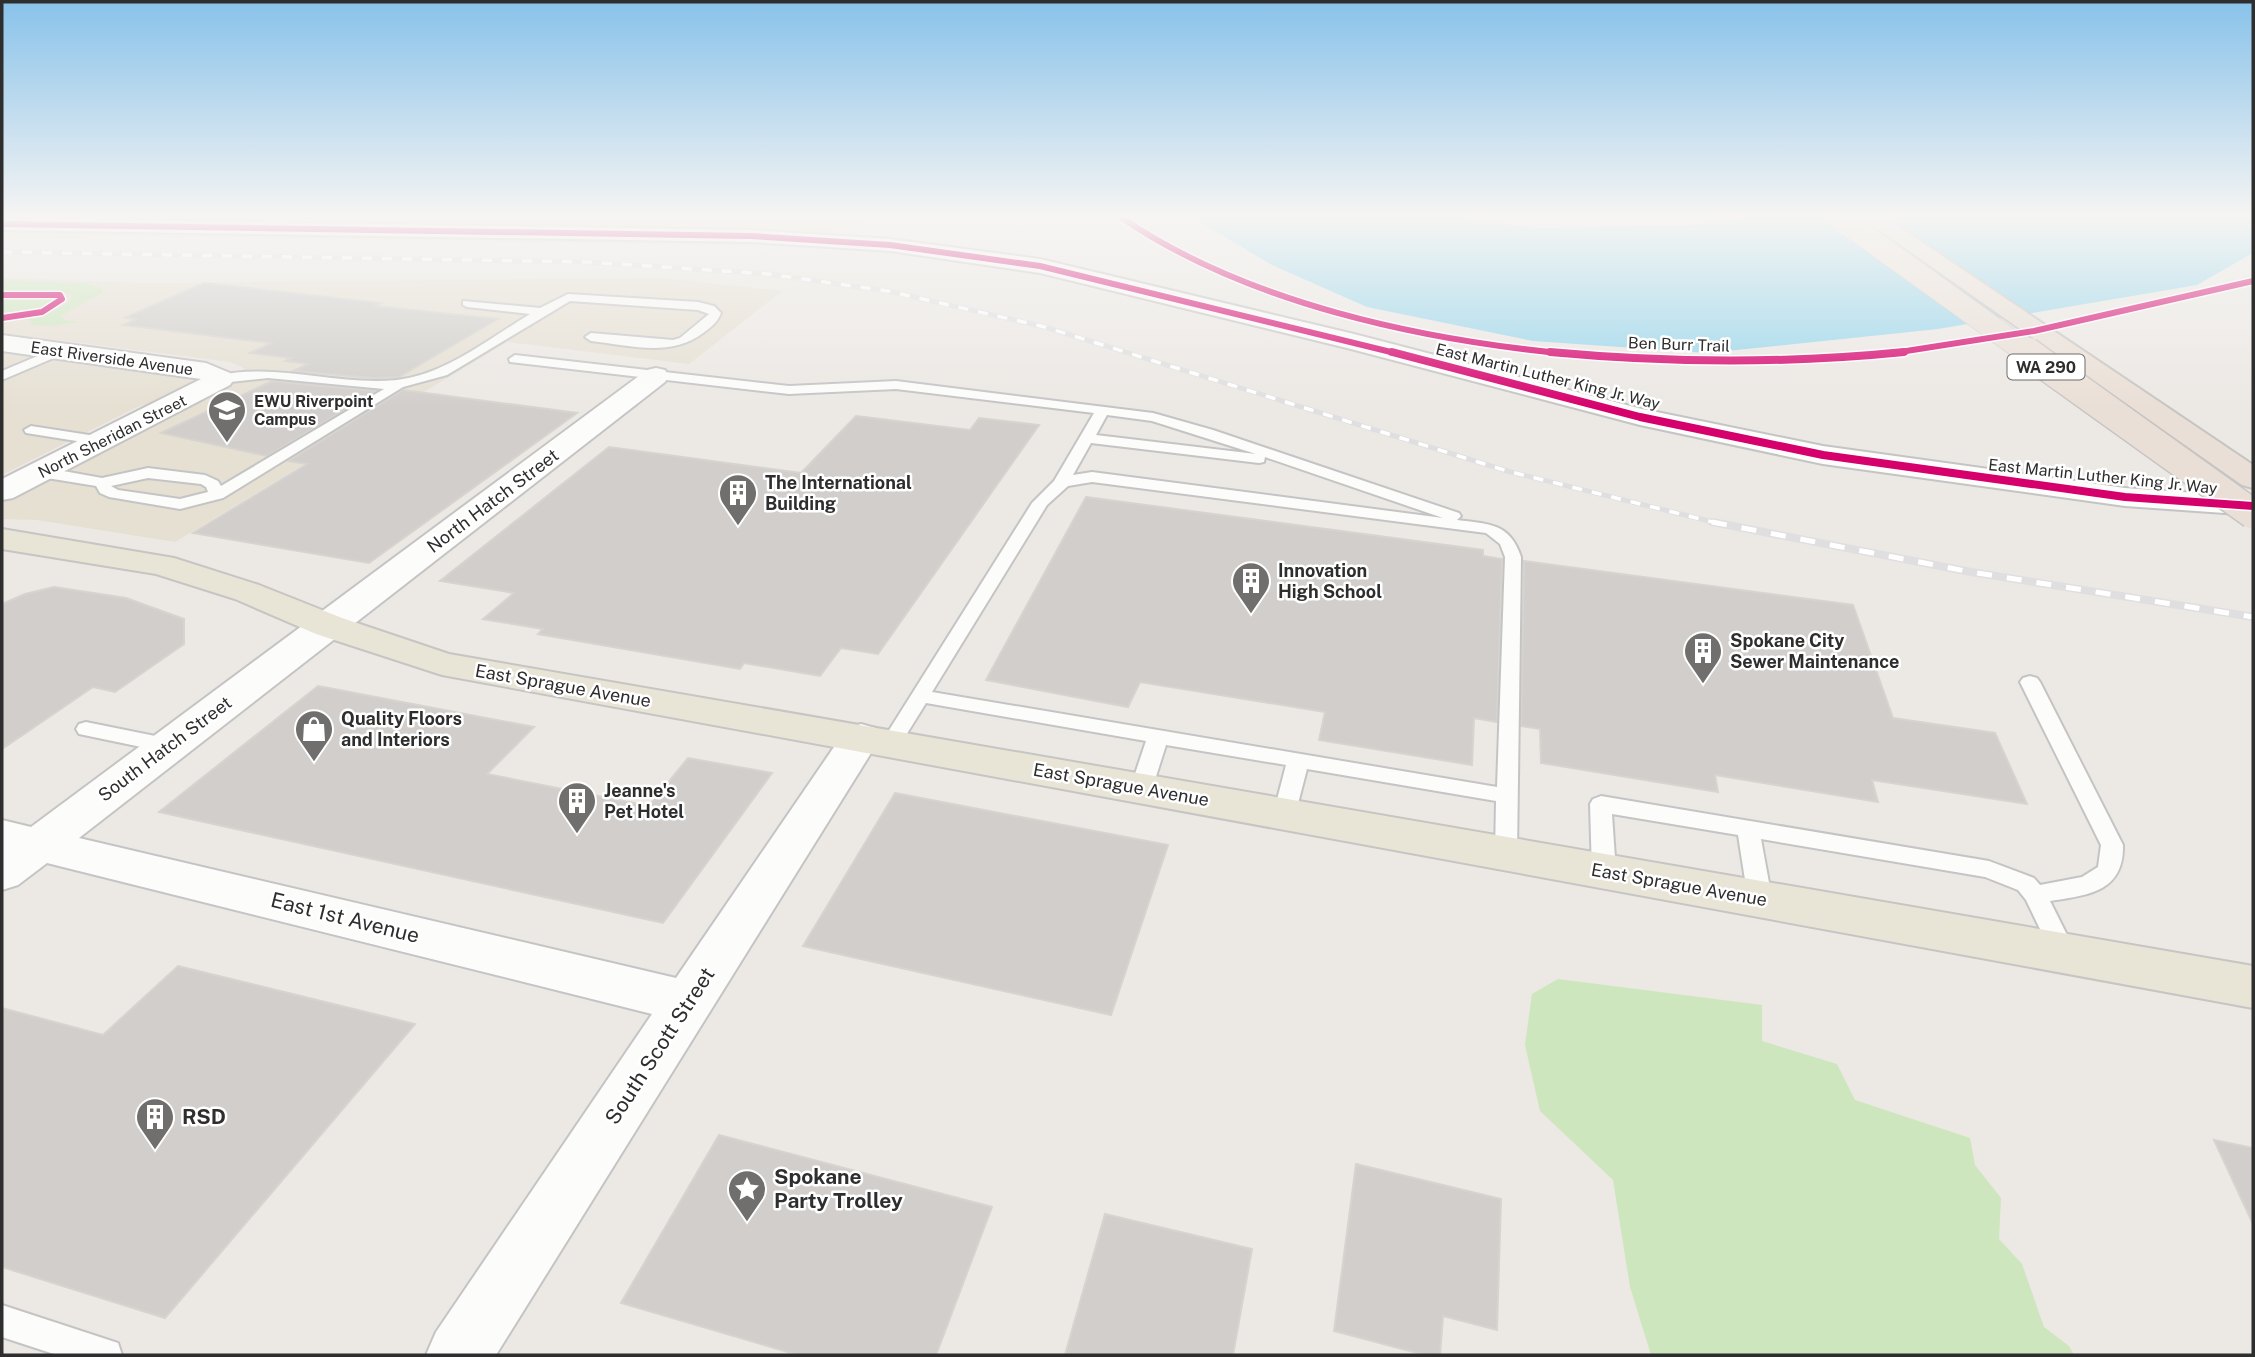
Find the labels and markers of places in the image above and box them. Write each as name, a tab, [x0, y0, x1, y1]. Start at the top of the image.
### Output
school or university icon: EWU Riverpoint Campus	[206, 389, 248, 444]
place label: EWU Riverpoint Campus	[254, 392, 374, 429]
building icon: The International Building	[717, 472, 759, 527]
place label: The International Building	[765, 472, 912, 514]
building icon: Innovation High School	[1230, 560, 1272, 615]
place label: Innovation High School	[1278, 560, 1382, 602]
building icon: Spokane City Sewer Maintenance	[1682, 630, 1724, 685]
place label: Spokane City Sewer Maintenance	[1730, 630, 1899, 672]
shop icon: Quality Floors and Interiors	[293, 708, 335, 763]
place label: Quality Floors and Interiors	[341, 708, 462, 750]
building icon: Jeanne's Pet Hotel	[556, 780, 598, 835]
place label: Jeanne's Pet Hotel	[604, 780, 684, 822]
building icon: RSD	[134, 1096, 176, 1151]
place label: RSD	[182, 1104, 226, 1129]
place label: Spokane Party Trolley	[774, 1164, 903, 1213]
place icon: Spokane Party Trolley	[726, 1168, 768, 1223]

